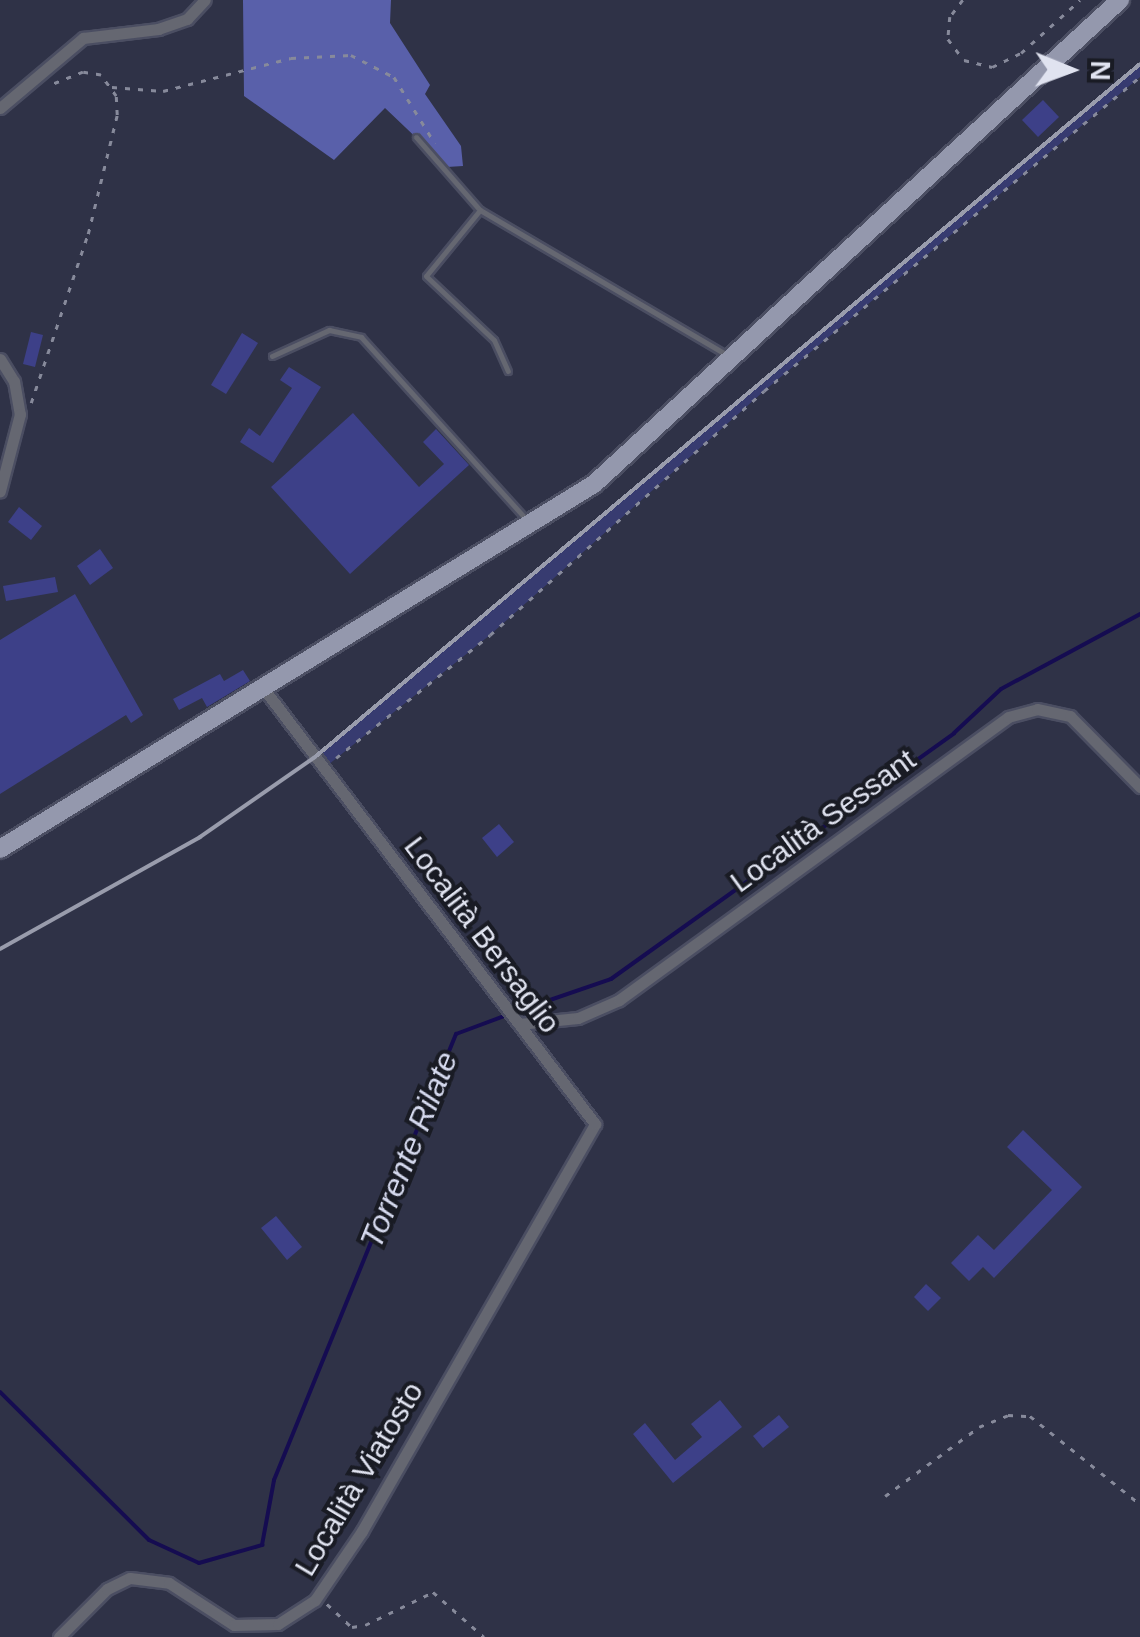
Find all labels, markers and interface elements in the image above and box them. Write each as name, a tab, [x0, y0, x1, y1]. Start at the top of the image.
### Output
north arrow	[1020, 20, 1120, 120]
text: N	[1085, 60, 1116, 81]
street label: Località Sessant	[723, 742, 923, 900]
street label: Località Bersaglio	[396, 830, 568, 1040]
water label: Torrente Rilate	[352, 1046, 466, 1254]
street label: Località Viatosto	[287, 1376, 431, 1582]

